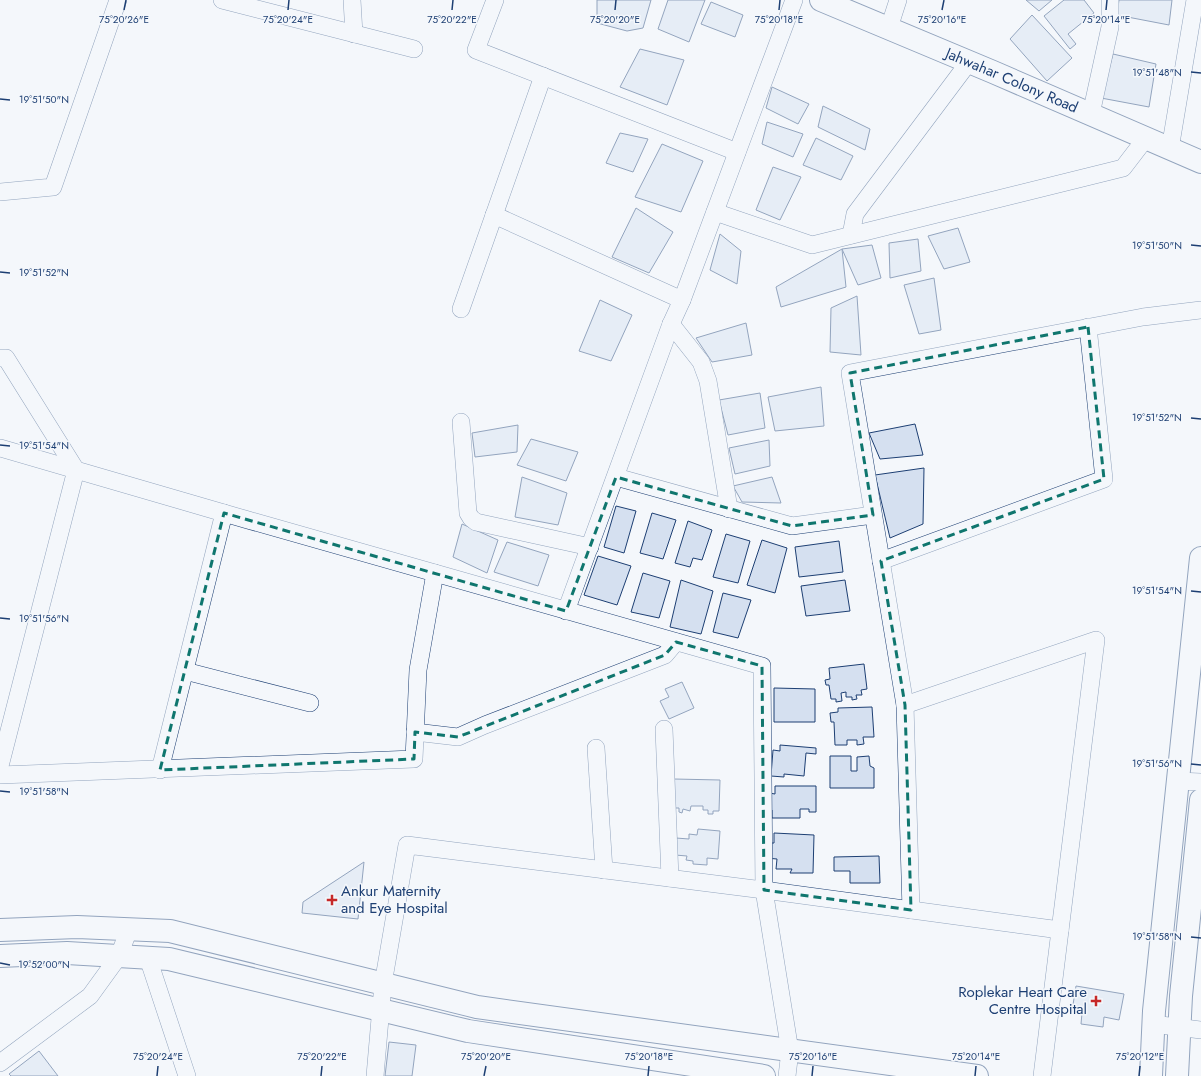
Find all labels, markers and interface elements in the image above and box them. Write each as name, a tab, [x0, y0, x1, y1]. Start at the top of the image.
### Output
text: 75°20'26"E	[99, 12, 149, 27]
text: 75°20'24"E	[263, 12, 313, 27]
text: 75°20'22"E	[427, 12, 477, 27]
text: 75°20'20"E	[590, 12, 640, 27]
text: 75°20'18"E	[755, 12, 803, 27]
text: 75°20'16"E	[918, 12, 966, 27]
text: 75°20'14"E	[1082, 12, 1130, 27]
street label: Jahwahar Colony Road	[940, 42, 1082, 119]
text: 19°51'48"N	[1132, 65, 1182, 80]
text: 19°51'50"N	[19, 92, 69, 107]
text: 19°51'50"N	[1132, 238, 1182, 253]
text: 19°51'52"N	[19, 265, 69, 280]
text: 19°51'52"N	[1132, 410, 1182, 425]
text: 19°51'54"N	[19, 438, 69, 453]
text: 19°51'54"N	[1132, 583, 1182, 598]
text: 19°51'56"N	[19, 611, 69, 626]
text: 19°51'56"N	[1132, 756, 1182, 771]
text: 19°51'58"N	[19, 784, 69, 799]
place label: Ankur Maternity and Eye Hospital	[341, 880, 448, 919]
marker: Ankur Maternity and Eye Hospital	[326, 894, 338, 906]
text: 19°51'58"N	[1132, 929, 1182, 944]
text: 19°52'00"N	[18, 957, 70, 972]
place label: Roplekar Heart Care Centre Hospital	[958, 981, 1087, 1020]
marker: Roplekar Heart Care Centre Hospital	[1090, 995, 1102, 1007]
text: 75°20'24"E	[133, 1049, 183, 1064]
text: 75°20'22"E	[297, 1049, 347, 1064]
text: 75°20'20"E	[461, 1049, 511, 1064]
text: 75°20'18"E	[625, 1049, 673, 1064]
text: 75°20'16"E	[789, 1049, 837, 1064]
text: 75°20'14"E	[952, 1049, 1000, 1064]
text: 75°20'12"E	[1116, 1049, 1164, 1064]

